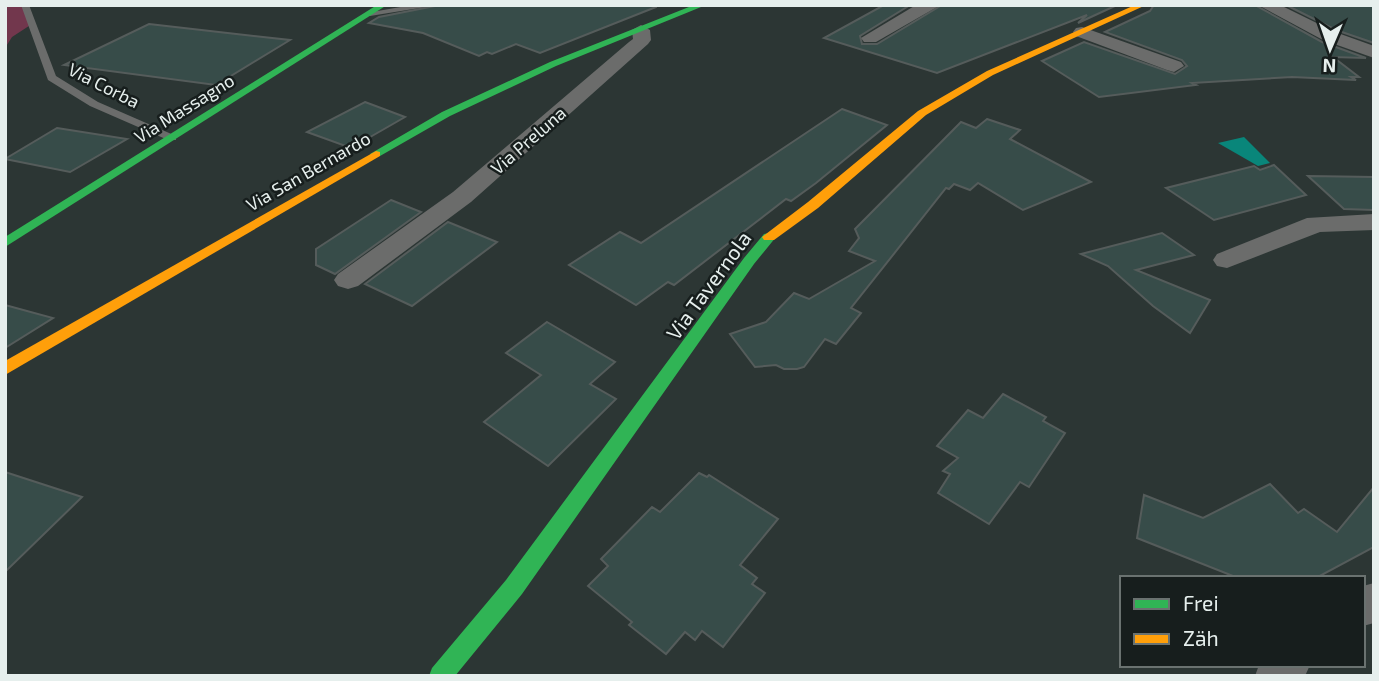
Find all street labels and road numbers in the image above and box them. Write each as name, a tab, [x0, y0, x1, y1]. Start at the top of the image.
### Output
street label: Via Corba	[65, 58, 143, 112]
street label: Via Massagno	[130, 68, 238, 148]
street label: Via Preluna	[486, 101, 570, 179]
street label: Via San Bernardo	[242, 127, 374, 215]
street label: Via Tavernola	[660, 226, 756, 344]

